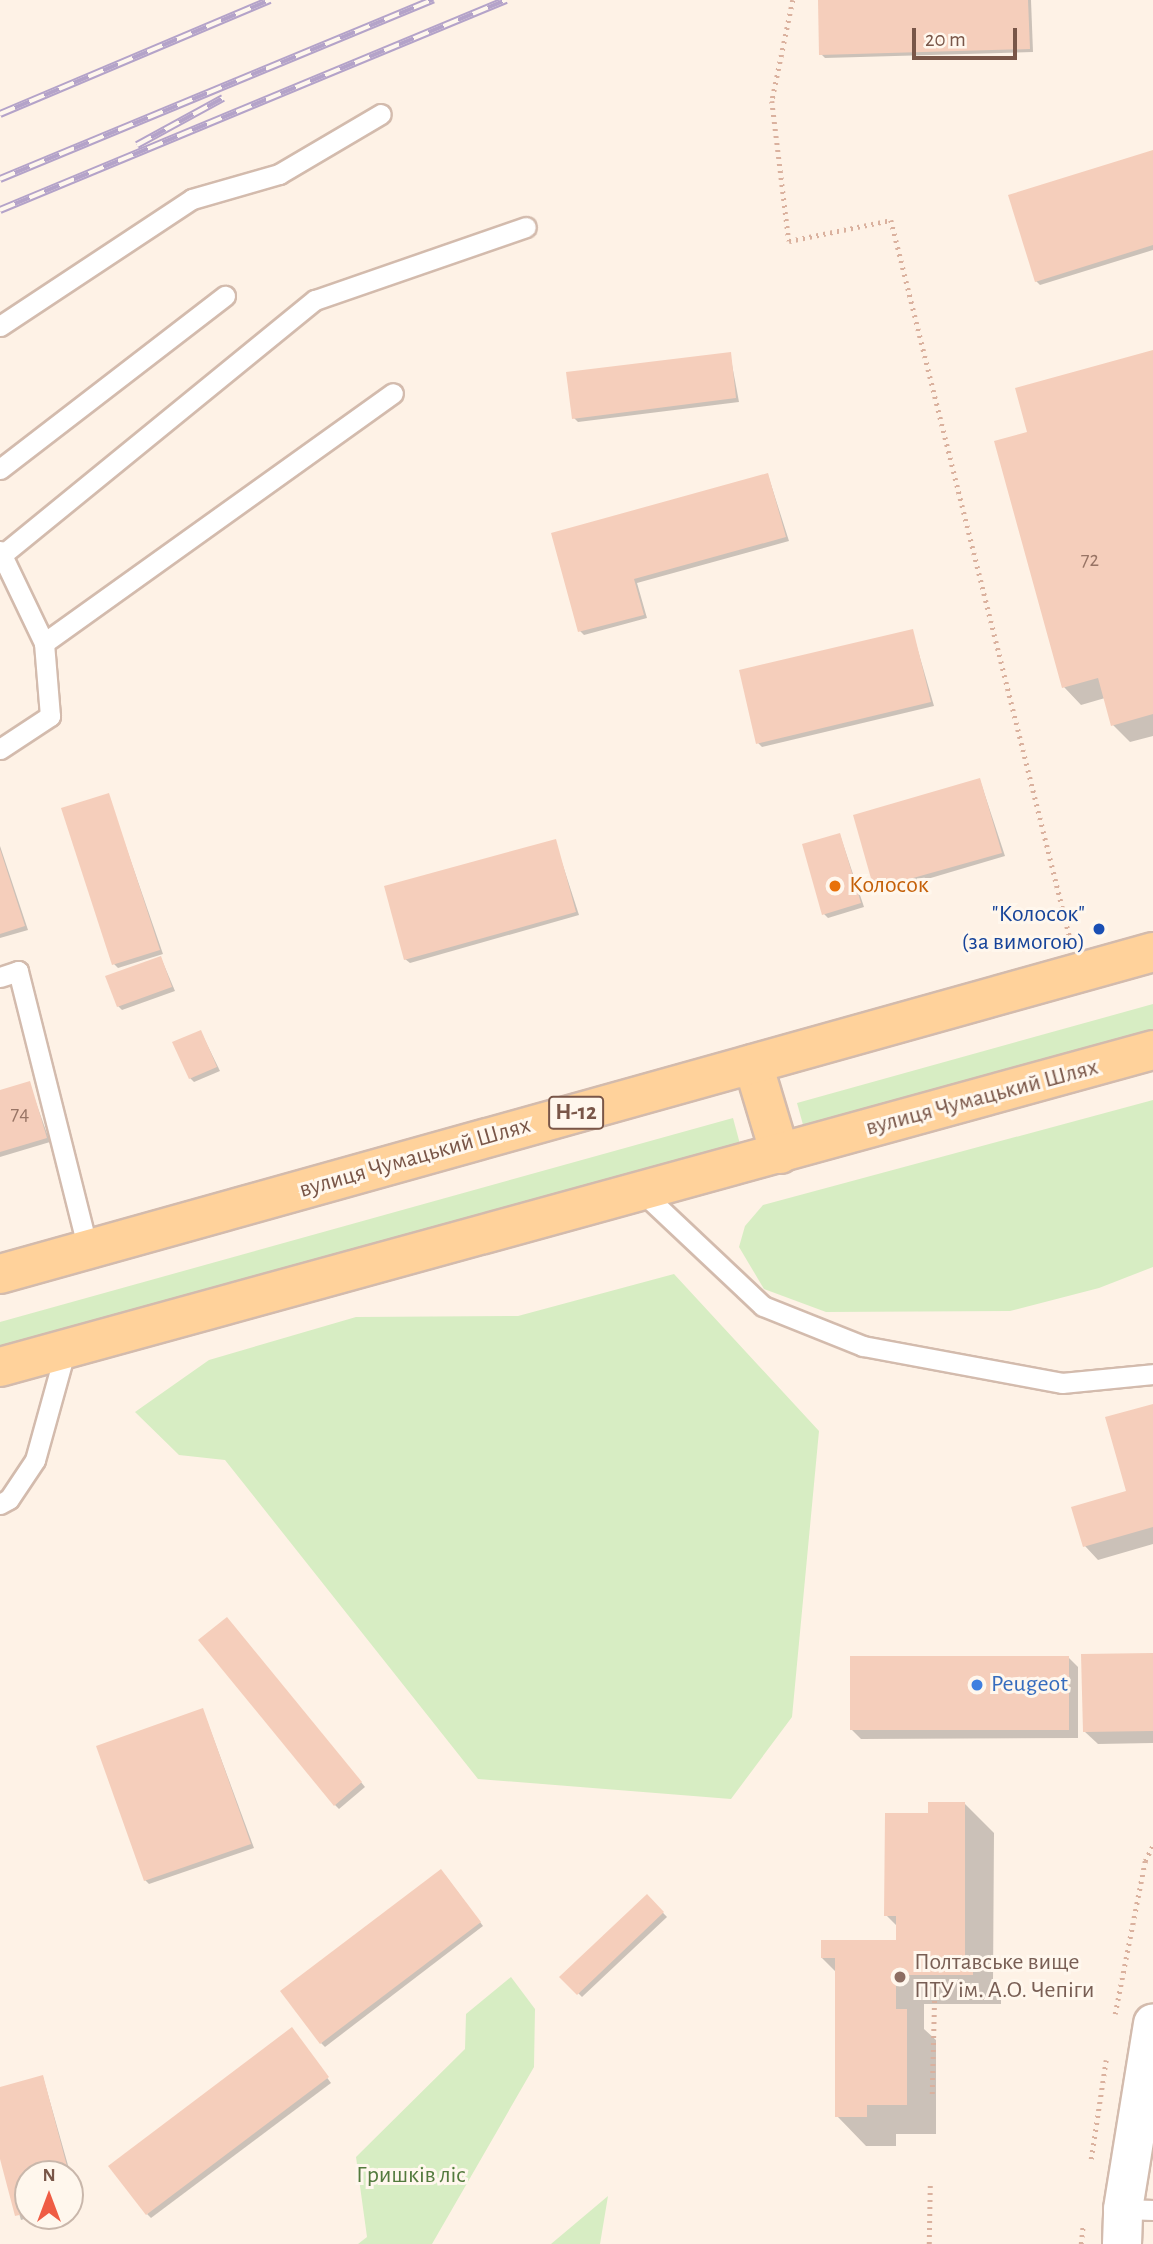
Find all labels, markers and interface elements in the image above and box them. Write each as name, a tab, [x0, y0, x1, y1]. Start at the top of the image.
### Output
scale bar	[915, 14, 1020, 58]
text: 20 m	[925, 29, 966, 50]
house number: 72	[1081, 547, 1099, 573]
place label: Колосок	[849, 872, 929, 900]
marker: Колосок	[827, 878, 843, 894]
place label: "Колосок" (за вимогою)	[961, 901, 1085, 957]
marker: "Колосок" (за вимогою)	[1091, 921, 1107, 937]
street label: вулиця Чумацький Шлях	[863, 1053, 1101, 1143]
road number: Н-12	[548, 1094, 604, 1132]
house number: 74	[11, 1101, 29, 1127]
street label: вулиця Чумацький Шлях	[296, 1111, 534, 1205]
place label: Peugeot	[991, 1671, 1068, 1699]
marker: Peugeot	[969, 1677, 985, 1693]
place label: Полтавське вище ПТУ ім. А.О. Чепіги	[914, 1949, 1094, 2005]
marker: Полтавське вище ПТУ ім. А.О. Чепіги	[892, 1969, 908, 1985]
north arrow	[14, 2160, 84, 2230]
park label: Гришків ліс	[356, 2162, 466, 2190]
text: N	[42, 2166, 56, 2185]

